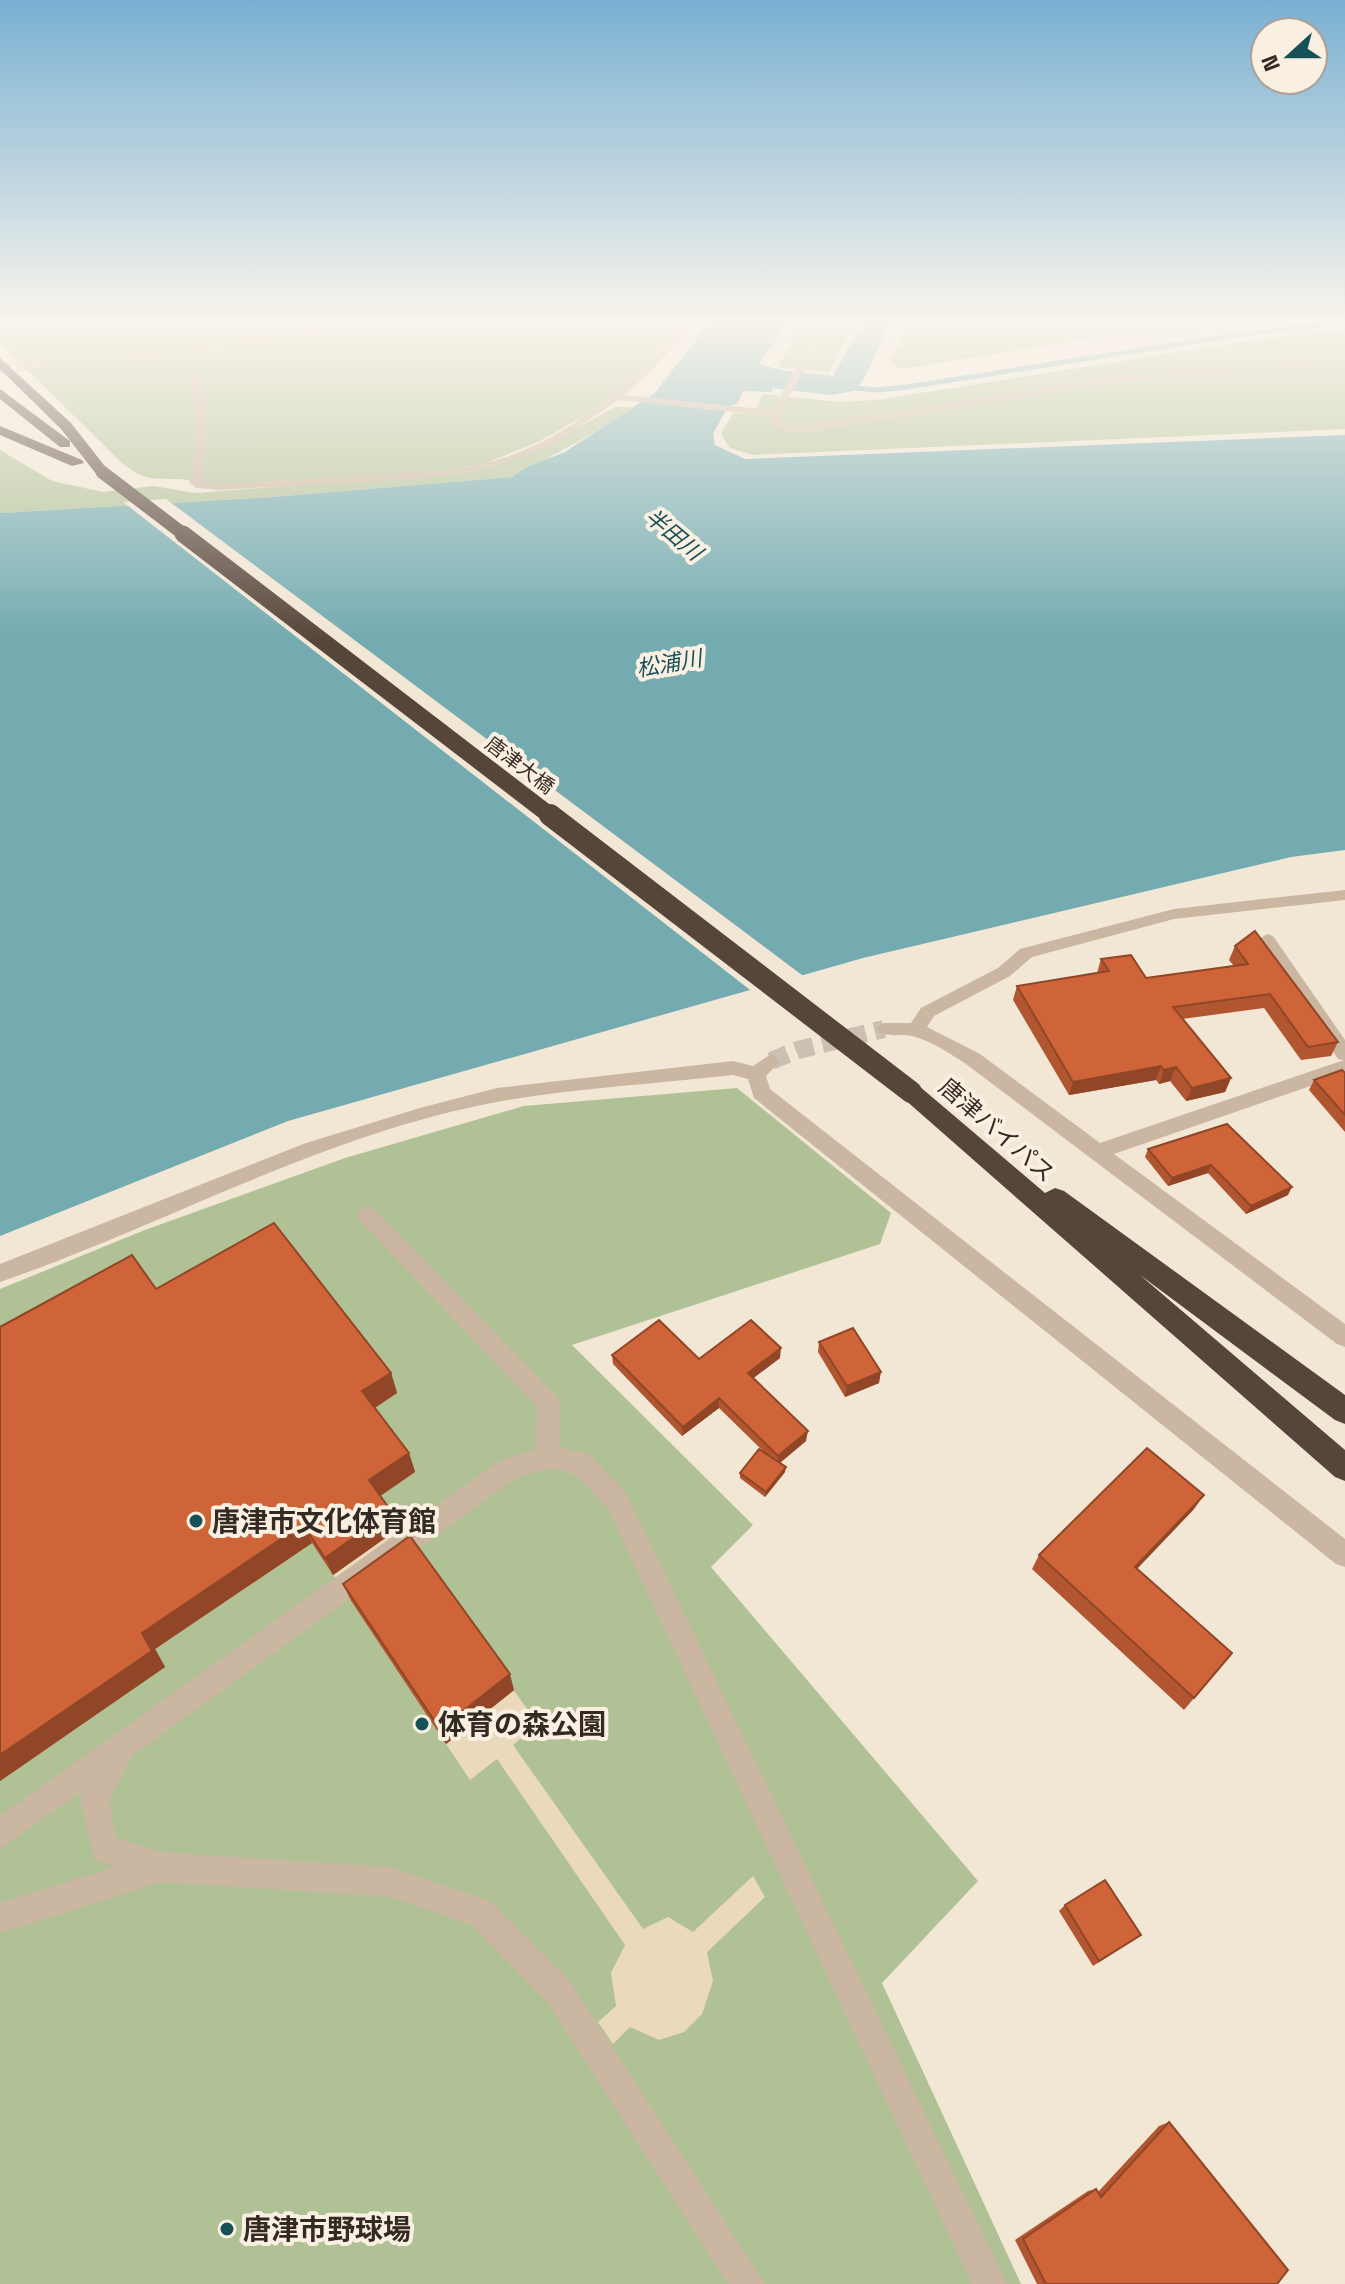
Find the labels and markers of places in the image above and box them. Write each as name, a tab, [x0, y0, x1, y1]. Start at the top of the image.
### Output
place label: 唐津市文化体育館	[212, 1503, 436, 1539]
marker: 唐津市文化体育館	[187, 1512, 205, 1530]
place label: 体育の森公園	[438, 1706, 606, 1742]
marker: 体育の森公園	[413, 1715, 431, 1733]
place label: 唐津市野球場	[243, 2211, 411, 2247]
marker: 唐津市野球場	[218, 2220, 236, 2238]

